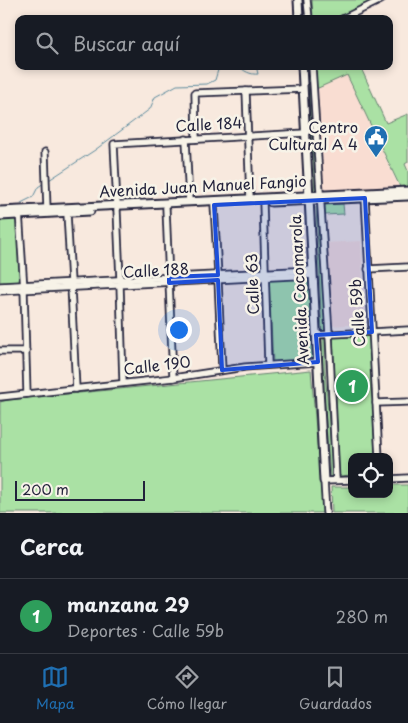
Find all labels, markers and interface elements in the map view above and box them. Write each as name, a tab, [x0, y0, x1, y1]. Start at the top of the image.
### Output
search box	[15, 15, 393, 70]
icon: search	[33, 29, 61, 57]
text: Buscar aquí	[73, 29, 180, 57]
street label: Calle 184	[175, 110, 243, 137]
place label: Centro Cultural A 4	[268, 115, 358, 155]
public building icon: Centro Cultural A 4	[363, 124, 389, 158]
street label: Avenida Juan Manuel Fangio	[99, 169, 307, 202]
street label: Avenida Cocomarola	[283, 214, 314, 366]
street label: Calle 63	[239, 253, 264, 315]
street label: Calle 188	[122, 256, 190, 283]
street label: Calle 59b	[343, 278, 370, 348]
your location	[166, 317, 192, 343]
street label: Calle 190	[122, 349, 192, 380]
pin: 1	[336, 367, 368, 405]
map controls	[348, 453, 393, 498]
button: locate	[348, 453, 393, 498]
scale bar	[15, 478, 145, 501]
text: 200 m	[22, 479, 69, 500]
text: Cerca	[20, 530, 84, 562]
text: manzana 29	[67, 590, 189, 618]
text: 1	[32, 604, 40, 628]
text: 280 m	[336, 604, 388, 628]
text: Deportes · Calle 59b	[67, 618, 224, 642]
tab: Mapa	[36, 663, 75, 714]
tab: Cómo llegar	[147, 663, 227, 714]
tab: Guardados	[299, 663, 372, 714]

